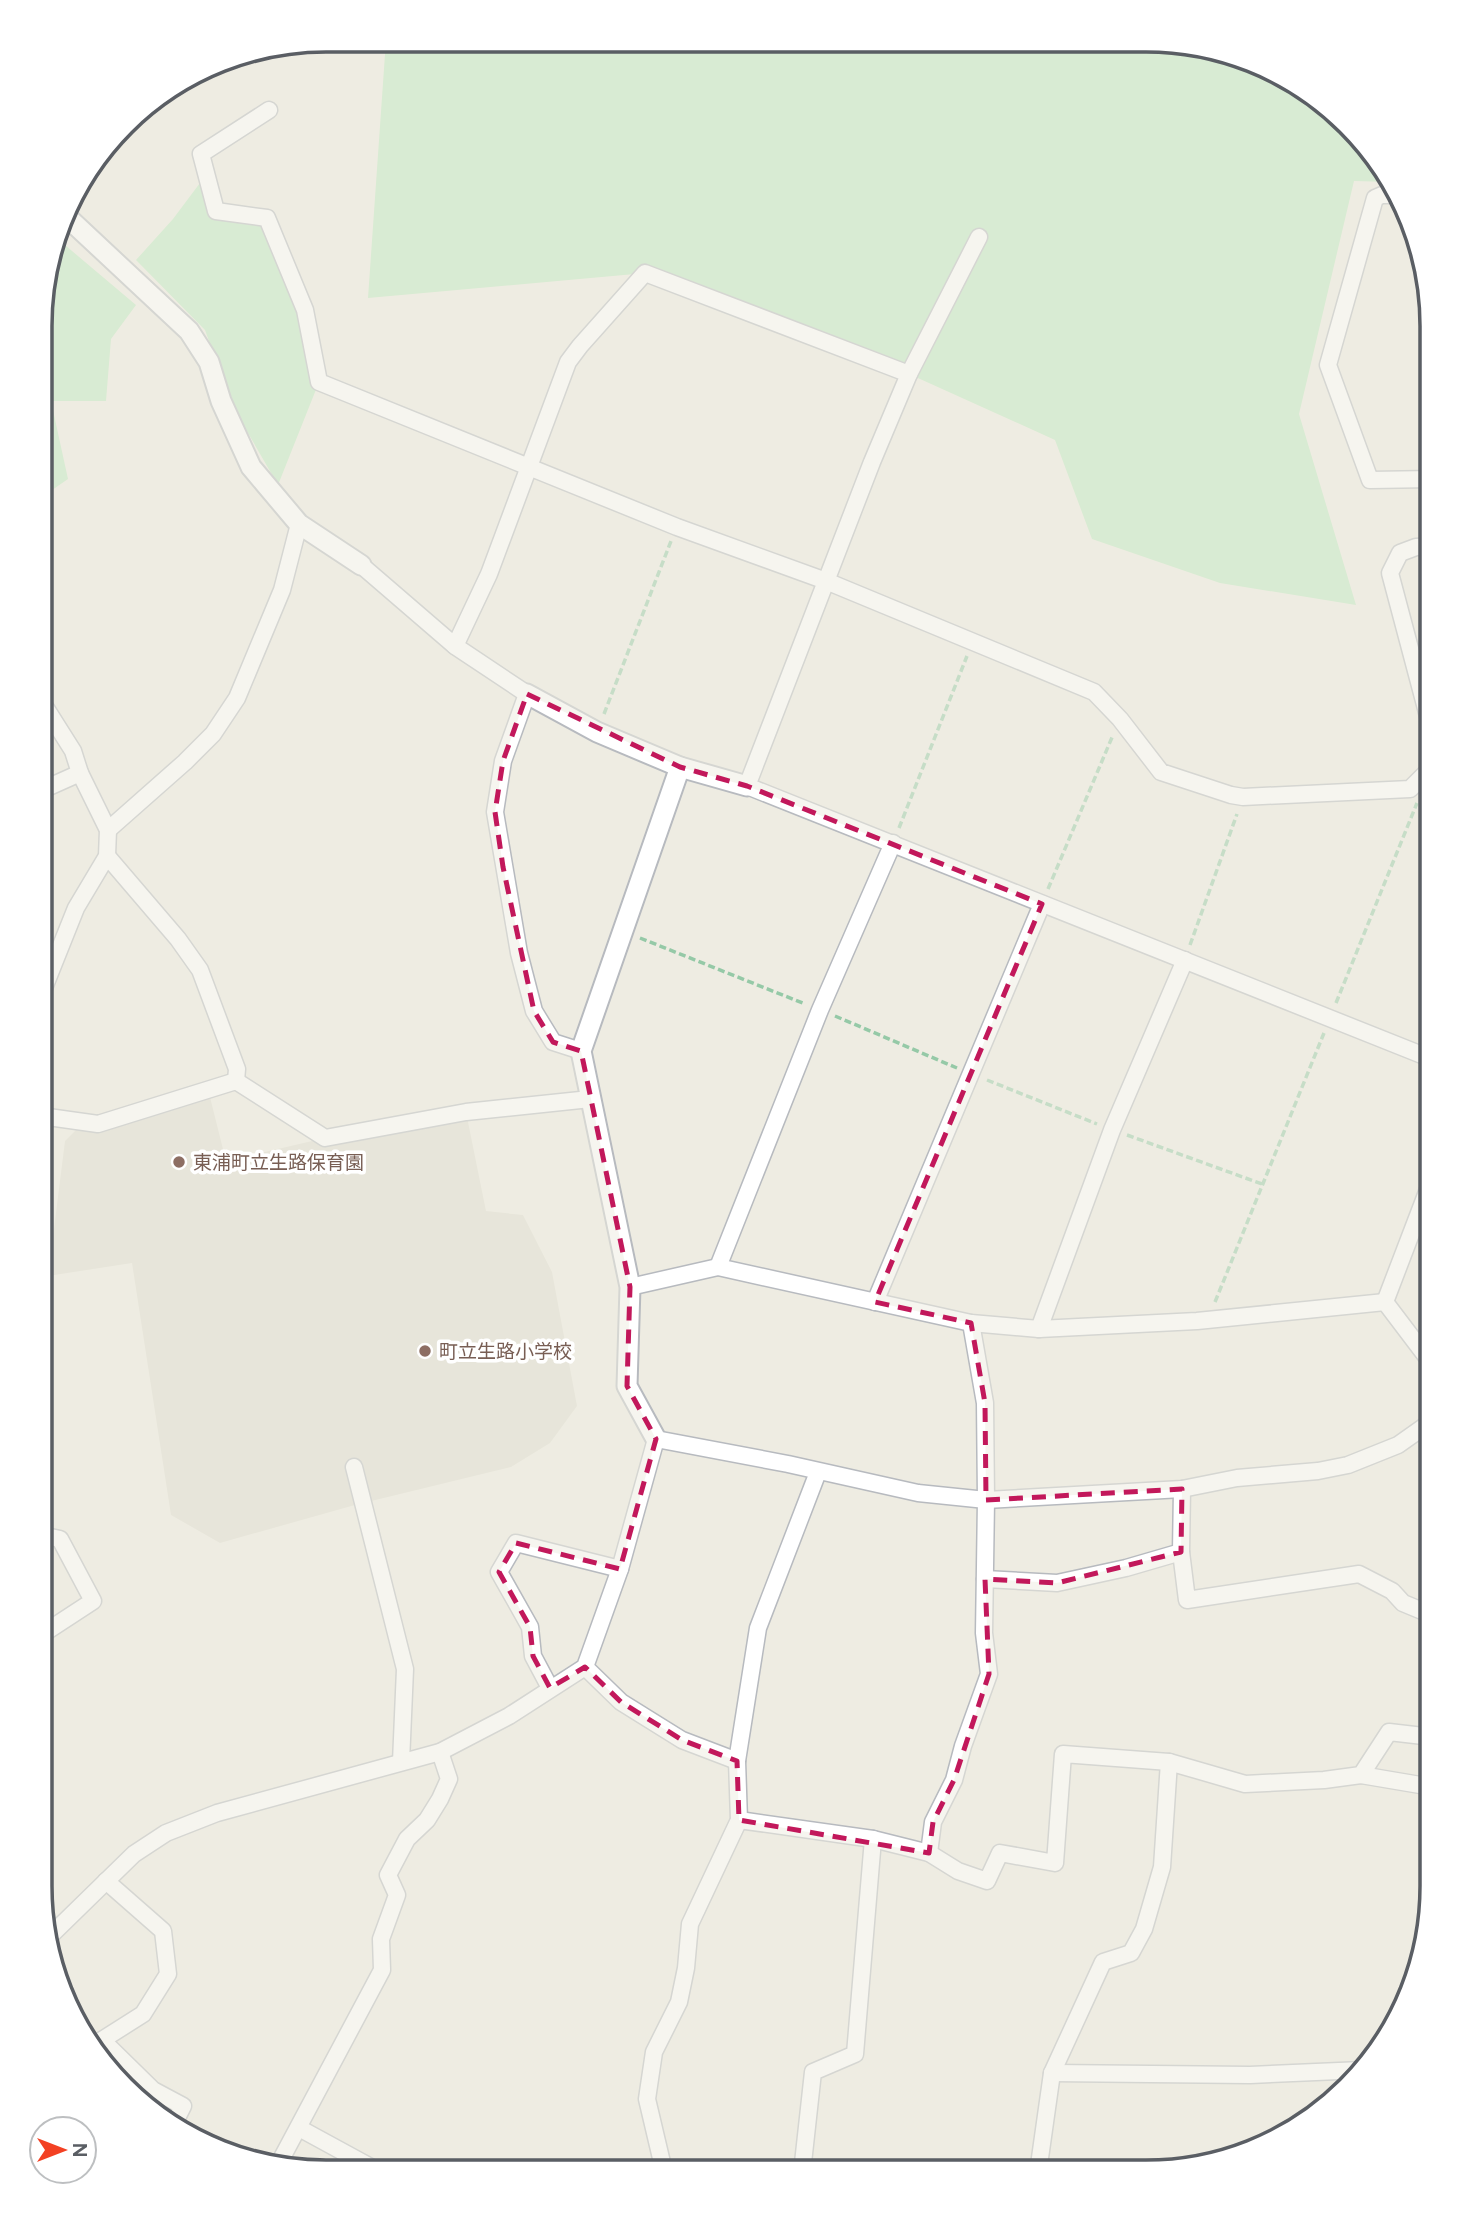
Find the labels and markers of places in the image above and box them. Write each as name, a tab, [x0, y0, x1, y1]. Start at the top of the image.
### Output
place label: 東浦町立生路保育園	[193, 1151, 364, 1174]
marker: 東浦町立生路保育園	[171, 1154, 187, 1170]
place label: 町立生路小学校	[439, 1340, 572, 1363]
marker: 町立生路小学校	[417, 1343, 433, 1359]

